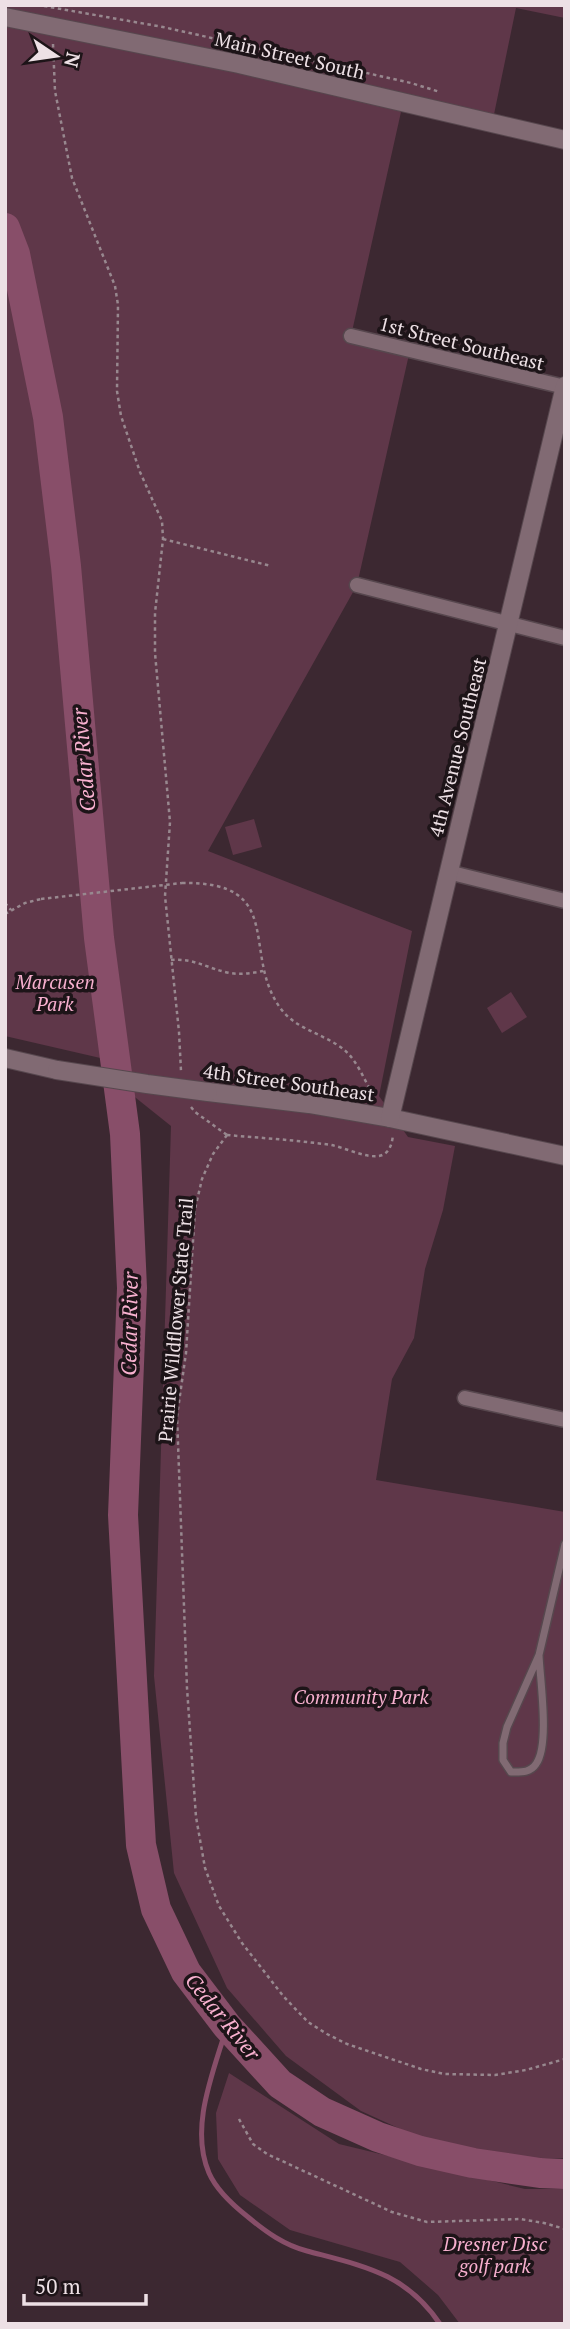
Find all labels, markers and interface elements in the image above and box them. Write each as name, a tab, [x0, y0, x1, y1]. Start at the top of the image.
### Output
north arrow	[21, 21, 91, 91]
street label: Main Street South	[213, 26, 367, 84]
text: N	[59, 50, 87, 70]
street label: 1st Street Southeast	[377, 310, 547, 376]
street label: 4th Avenue Southeast	[423, 655, 491, 839]
water label: Cedar River	[64, 706, 101, 813]
park label: Marcusen Park	[14, 969, 95, 1016]
street label: 4th Street Southeast	[202, 1058, 376, 1106]
street label: Prairie Wildflower State Trail	[152, 1197, 198, 1443]
water label: Cedar River	[114, 1271, 144, 1376]
park label: Community Park	[293, 1684, 429, 1709]
water label: Cedar River	[179, 1967, 267, 2066]
park label: Dresner Disc golf park	[442, 2231, 548, 2278]
scale bar	[24, 2262, 147, 2306]
text: 50 m	[35, 2272, 81, 2300]

